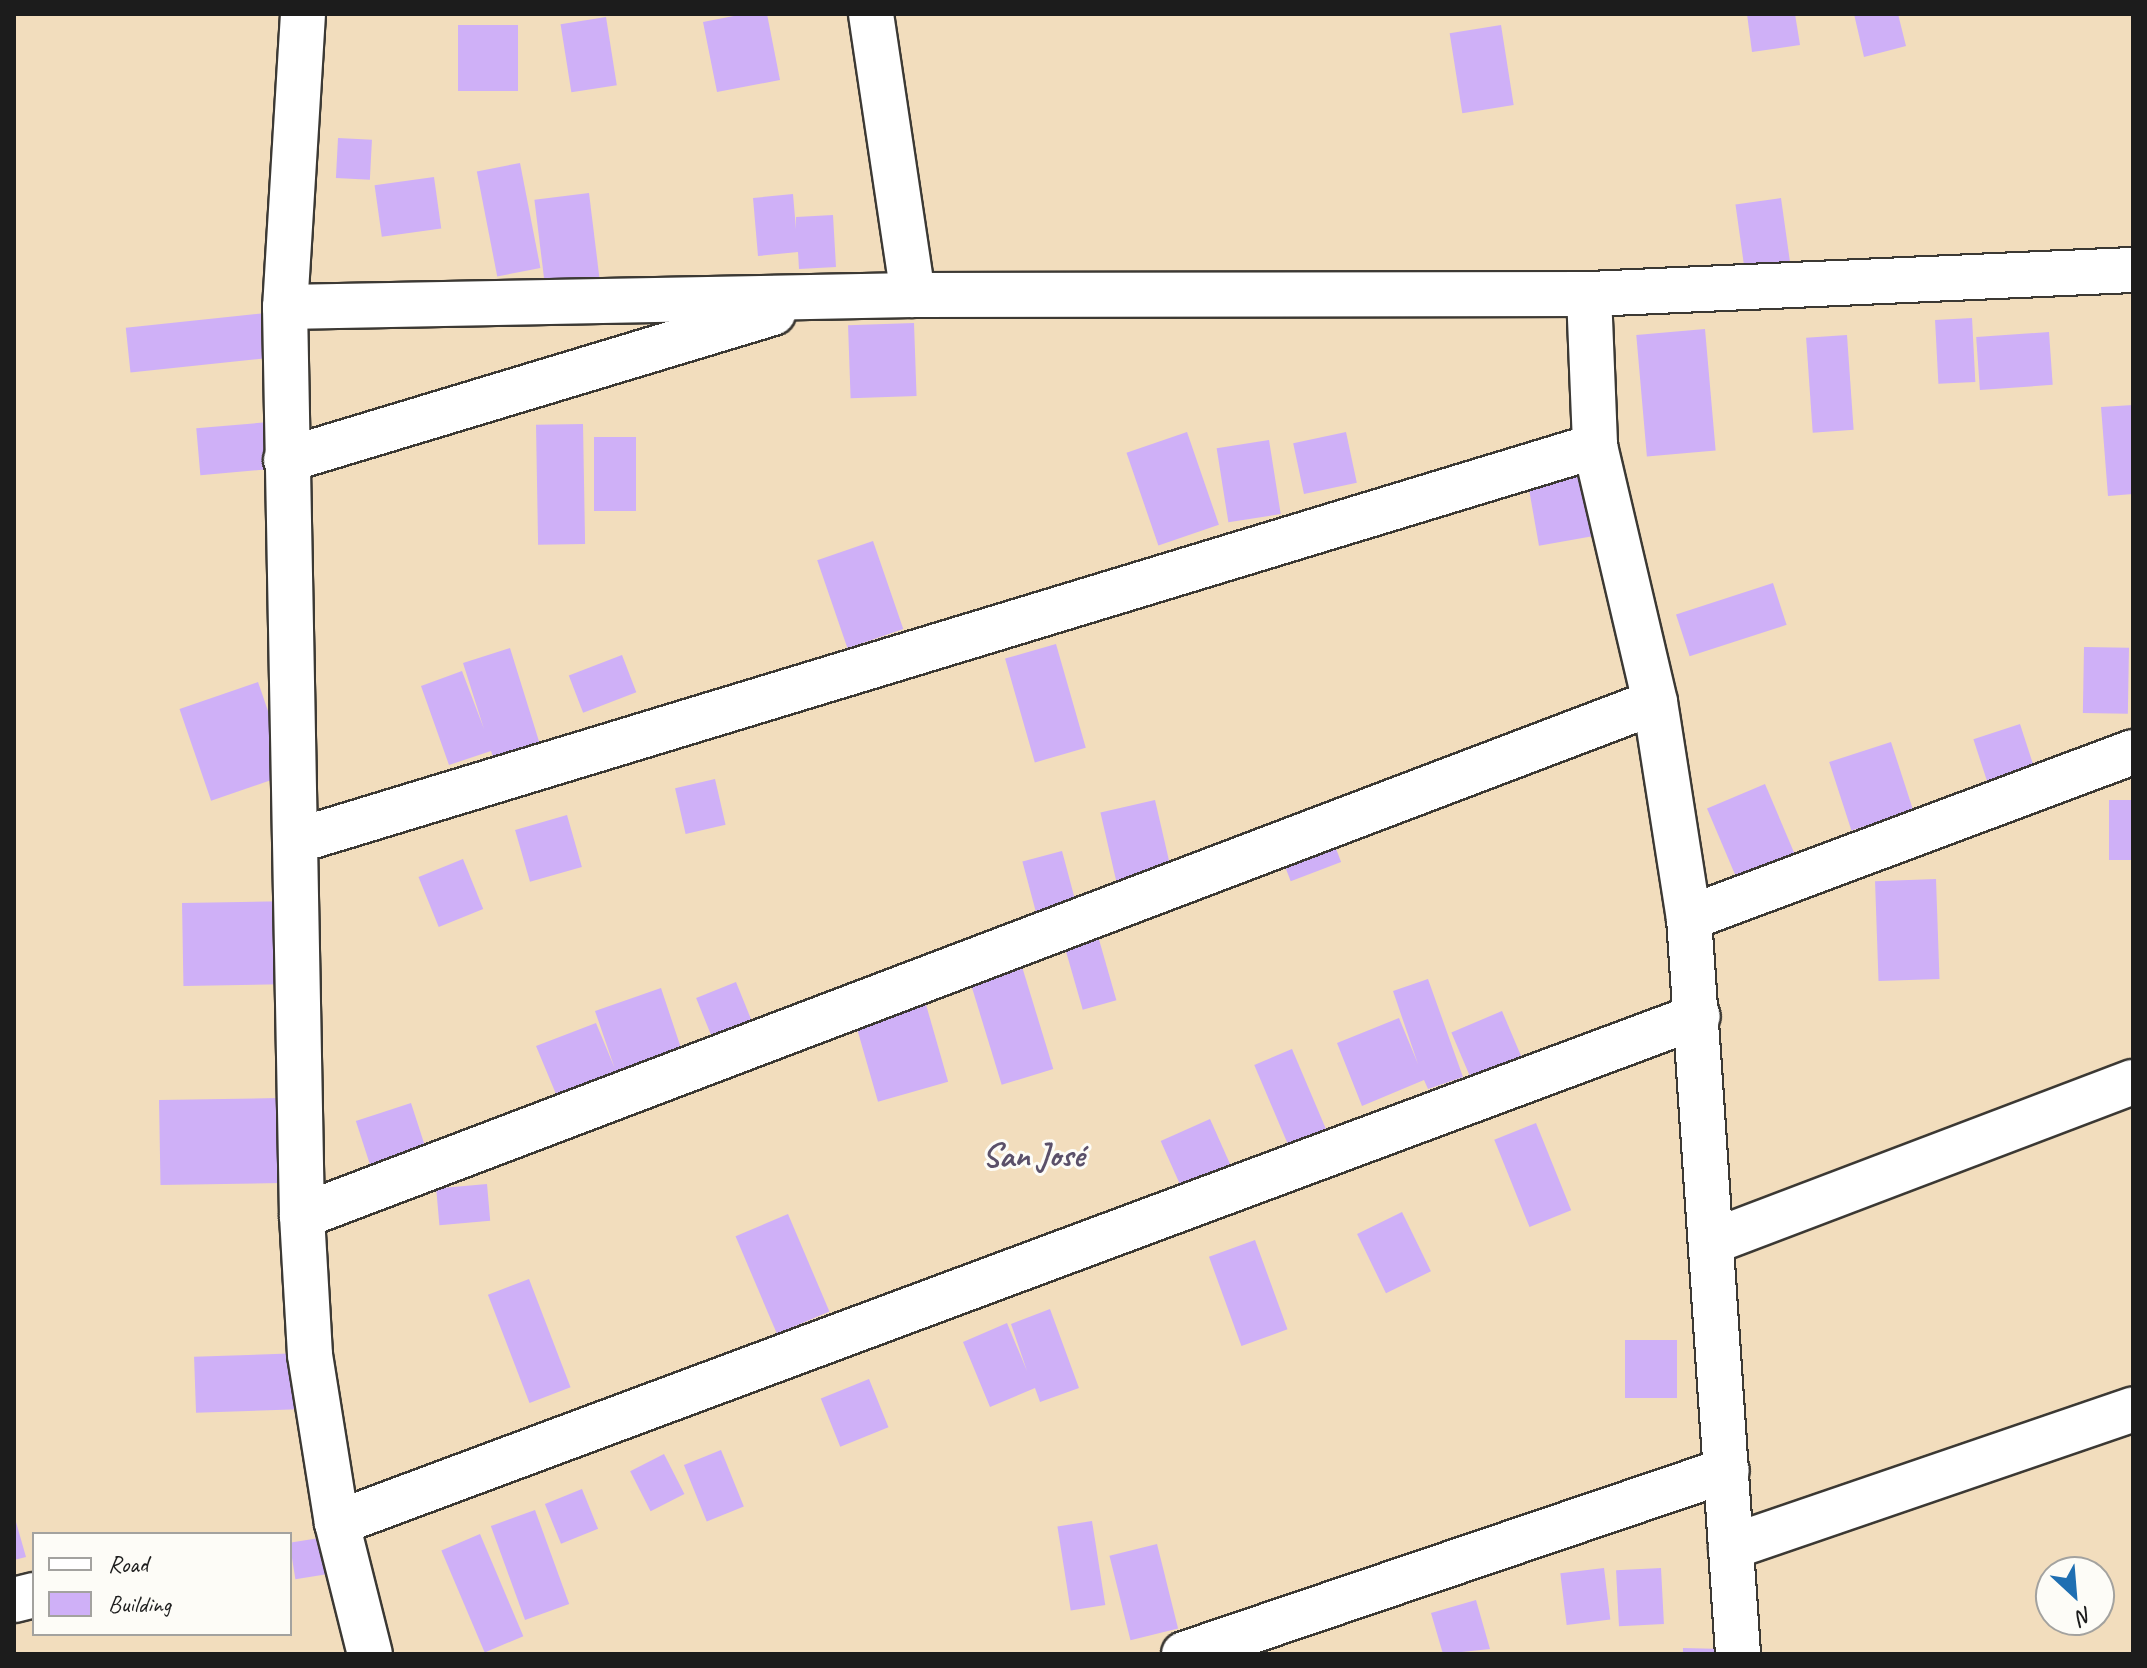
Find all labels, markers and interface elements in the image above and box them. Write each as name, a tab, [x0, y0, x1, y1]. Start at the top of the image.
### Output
district label: San José	[982, 1135, 1084, 1175]
legend	[32, 1532, 292, 1636]
text: Road	[108, 1549, 148, 1579]
north arrow	[2035, 1556, 2115, 1636]
text: Building	[108, 1589, 171, 1619]
text: N	[2072, 1600, 2097, 1631]

